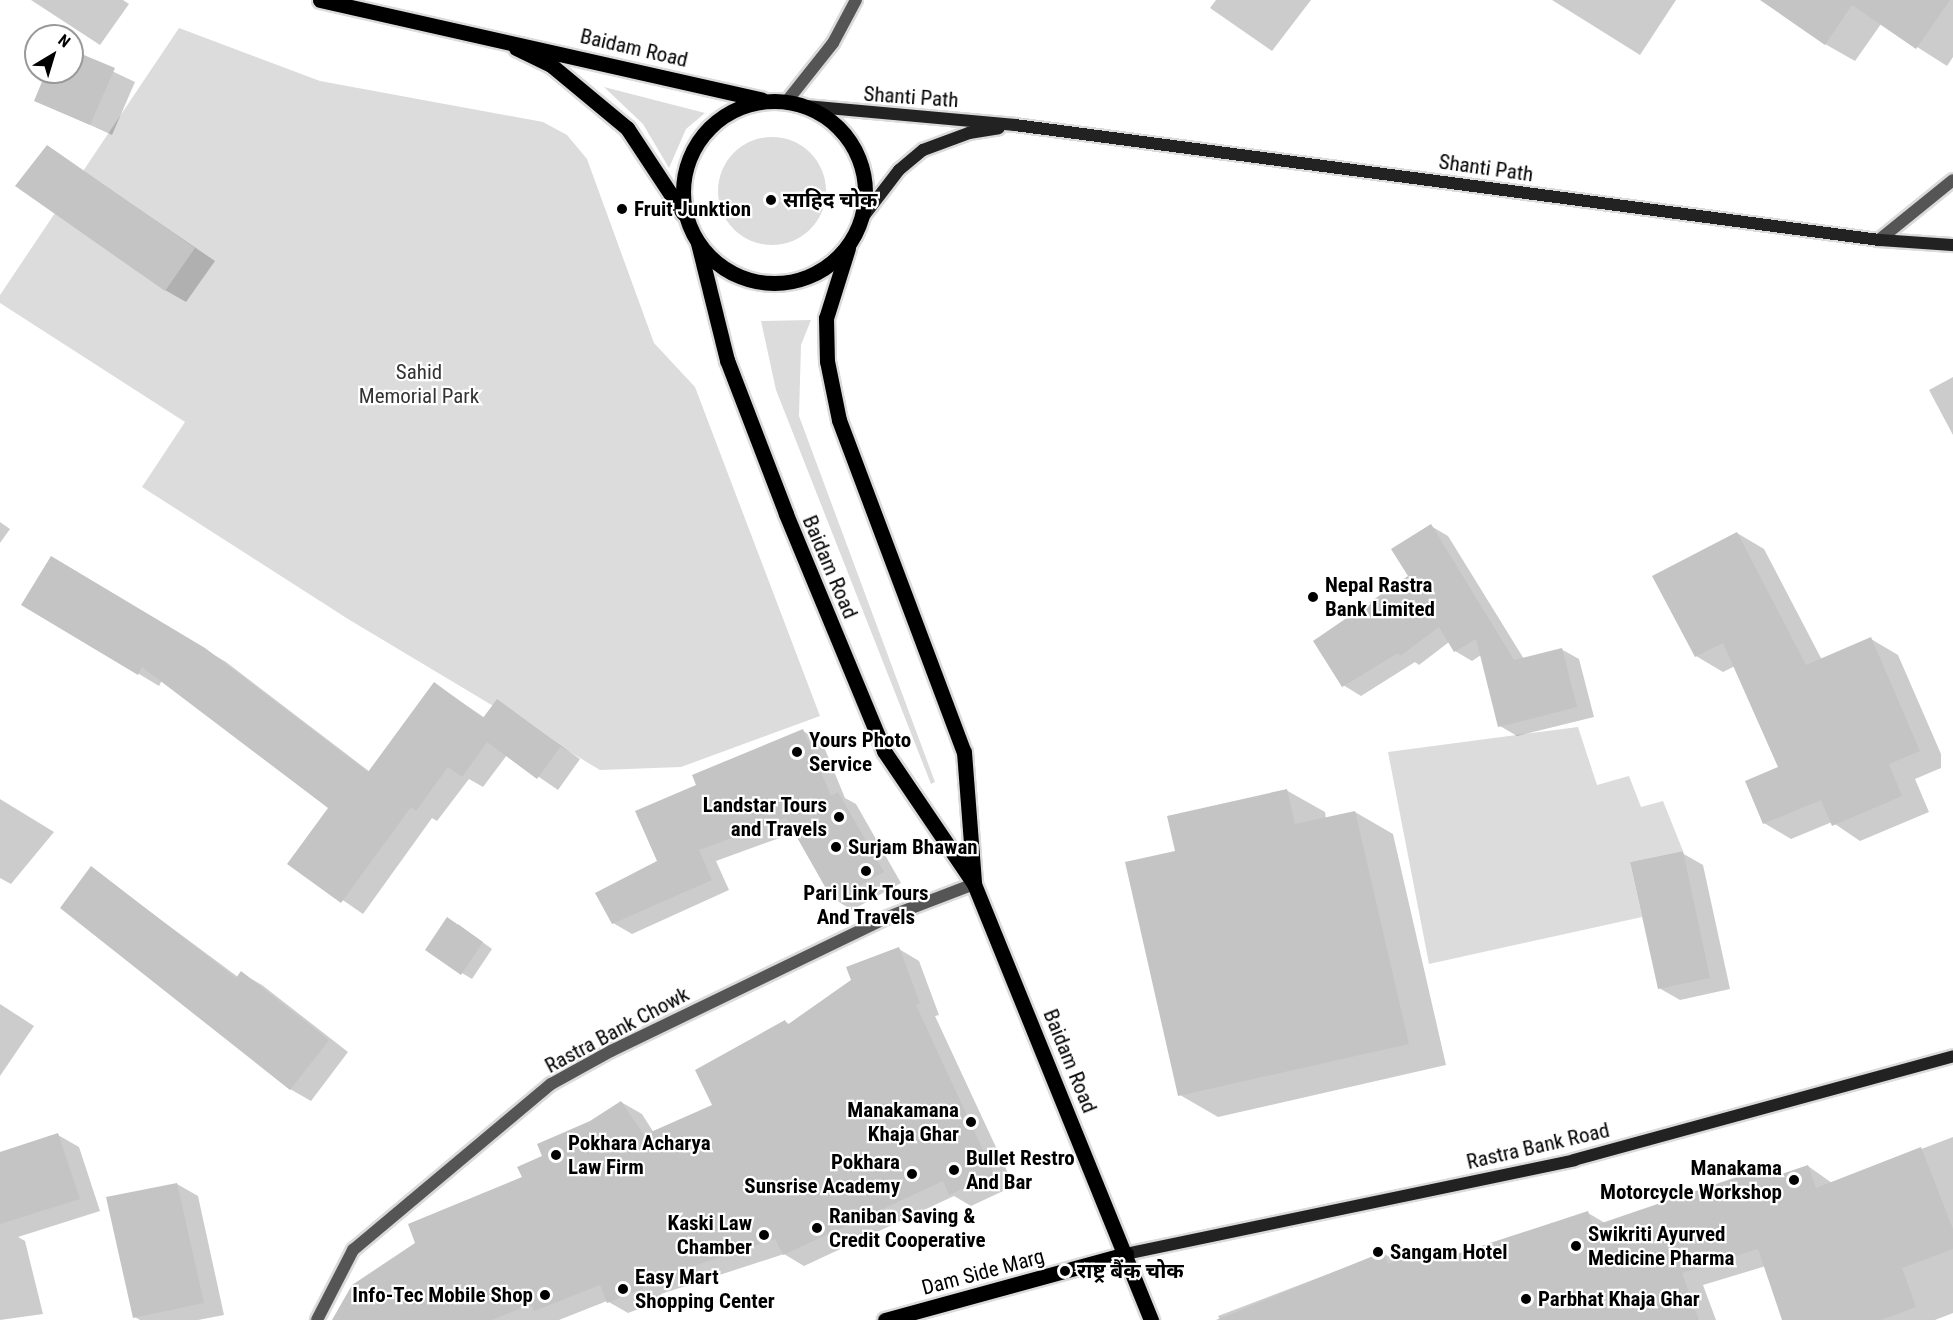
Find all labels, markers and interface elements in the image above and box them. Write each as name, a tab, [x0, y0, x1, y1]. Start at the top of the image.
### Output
street label: Baidam Road	[578, 23, 690, 73]
north arrow	[24, 24, 84, 84]
text: N	[54, 30, 74, 51]
street label: Shanti Path	[863, 81, 959, 113]
street label: Shanti Path	[1437, 149, 1535, 187]
place label: साहिद चोक	[783, 187, 878, 213]
marker: साहिद चोक	[764, 193, 778, 207]
place label: Fruit Junktion	[634, 196, 751, 222]
marker: Fruit Junktion	[615, 202, 629, 216]
park label: Sahid Memorial Park	[359, 359, 479, 409]
street label: Baidam Road	[797, 512, 863, 622]
place label: Nepal Rastra Bank Limited	[1325, 572, 1435, 622]
marker: Nepal Rastra Bank Limited	[1306, 590, 1320, 604]
place label: Yours Photo Service	[809, 727, 911, 777]
marker: Yours Photo Service	[790, 745, 804, 759]
place label: Landstar Tours and Travels	[702, 792, 827, 842]
marker: Landstar Tours and Travels	[832, 810, 846, 824]
place label: Surjam Bhawan	[848, 834, 978, 860]
marker: Surjam Bhawan	[829, 840, 843, 854]
marker: Pari Link Tours And Travels	[859, 864, 873, 878]
place label: Pari Link Tours And Travels	[803, 880, 929, 930]
street label: Rastra Bank Chowk	[541, 981, 693, 1079]
street label: Baidam Road	[1038, 1005, 1102, 1117]
place label: Manakamana Khaja Ghar	[847, 1097, 959, 1147]
marker: Manakamana Khaja Ghar	[964, 1115, 978, 1129]
street label: Rastra Bank Road	[1464, 1117, 1612, 1175]
place label: Pokhara Acharya Law Firm	[568, 1130, 711, 1180]
place label: Bullet Restro And Bar	[966, 1145, 1075, 1195]
marker: Pokhara Acharya Law Firm	[549, 1148, 563, 1162]
place label: Pokhara Sunsrise Academy	[744, 1149, 900, 1199]
place label: Manakama Motorcycle Workshop	[1600, 1155, 1782, 1205]
marker: Bullet Restro And Bar	[947, 1163, 961, 1177]
marker: Pokhara Sunsrise Academy	[905, 1167, 919, 1181]
marker: Manakama Motorcycle Workshop	[1787, 1173, 1801, 1187]
place label: Raniban Saving & Credit Cooperative	[829, 1203, 986, 1253]
place label: Kaski Law Chamber	[668, 1210, 752, 1260]
marker: Raniban Saving & Credit Cooperative	[810, 1221, 824, 1235]
place label: Swikriti Ayurved Medicine Pharma	[1588, 1221, 1734, 1271]
marker: Kaski Law Chamber	[757, 1228, 771, 1242]
place label: Sangam Hotel	[1390, 1239, 1508, 1265]
marker: Swikriti Ayurved Medicine Pharma	[1569, 1239, 1583, 1253]
street label: Dam Side Marg	[919, 1244, 1047, 1300]
marker: Sangam Hotel	[1371, 1245, 1385, 1259]
place label: राष्ट्र बैंक चोक	[1077, 1258, 1184, 1284]
place label: Easy Mart Shopping Center	[635, 1264, 775, 1314]
marker: राष्ट्र बैंक चोक	[1058, 1264, 1072, 1278]
place label: Info-Tec Mobile Shop	[352, 1282, 533, 1308]
marker: Easy Mart Shopping Center	[616, 1282, 630, 1296]
place label: Parbhat Khaja Ghar	[1538, 1286, 1700, 1312]
marker: Info-Tec Mobile Shop	[538, 1288, 552, 1302]
marker: Parbhat Khaja Ghar	[1519, 1292, 1533, 1306]

